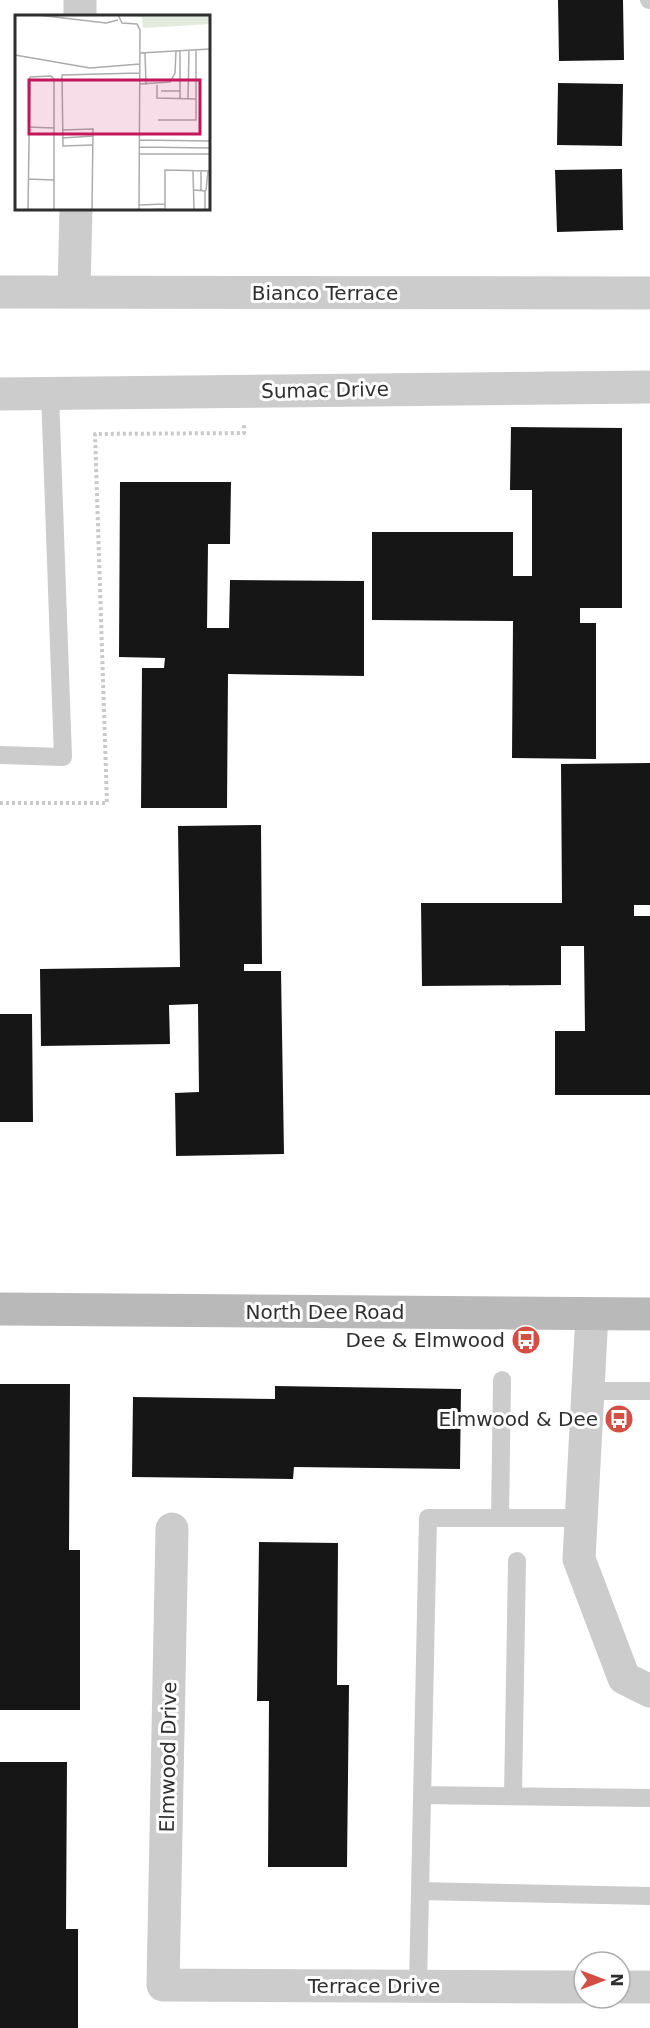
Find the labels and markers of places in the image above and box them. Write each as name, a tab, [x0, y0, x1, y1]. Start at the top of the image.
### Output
bus stop icon: Dee & Elmwood	[510, 1324, 542, 1356]
place label: Dee & Elmwood	[345, 1328, 505, 1352]
bus stop icon: Elmwood & Dee	[603, 1403, 635, 1435]
place label: Elmwood & Dee	[438, 1407, 598, 1431]

